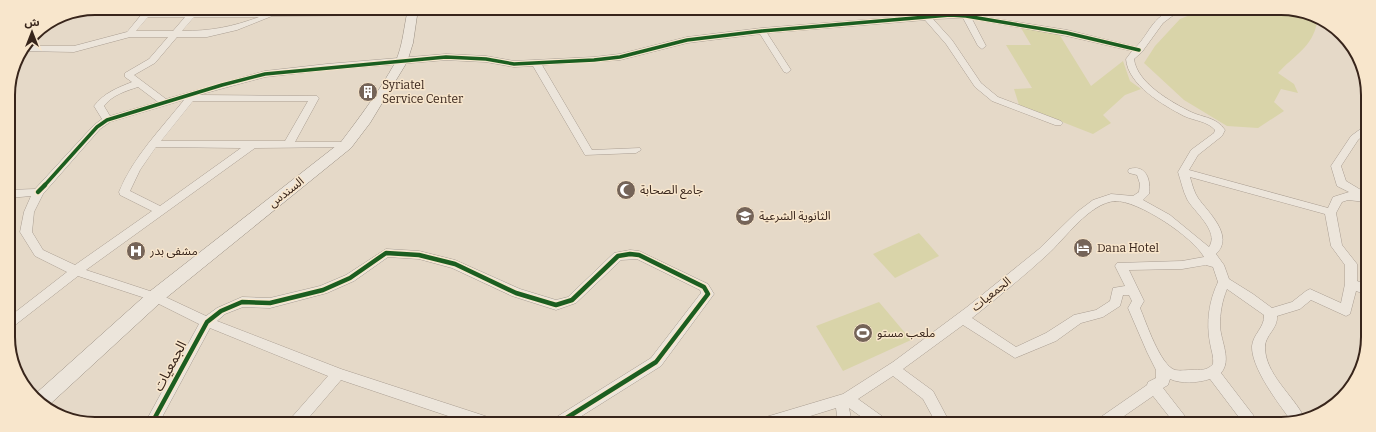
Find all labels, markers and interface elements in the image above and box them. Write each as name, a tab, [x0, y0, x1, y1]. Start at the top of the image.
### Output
north arrow	[12, 12, 52, 52]
text: ش	[24, 16, 40, 29]
place label: Syriatel Service Center	[382, 78, 464, 106]
building icon: Syriatel Service Center	[357, 81, 379, 103]
street label: السندس	[265, 174, 307, 210]
mosque icon: جامع الصحابة	[615, 179, 637, 201]
place label: جامع الصحابة	[640, 183, 703, 199]
school or university icon: الثانوية الشرعية	[734, 205, 756, 227]
place label: الثانوية الشرعية	[759, 209, 831, 223]
hotel icon: Dana Hotel	[1072, 237, 1094, 259]
hospital icon: مشفى بدر	[125, 240, 147, 262]
place label: Dana Hotel	[1097, 241, 1159, 255]
place label: مشفى بدر	[149, 244, 198, 258]
street label: الجمعيات	[968, 274, 1014, 314]
sports icon: ملعب مستو	[852, 322, 874, 344]
place label: ملعب مستو	[877, 326, 935, 340]
street label: الجمعيات	[150, 338, 190, 394]

